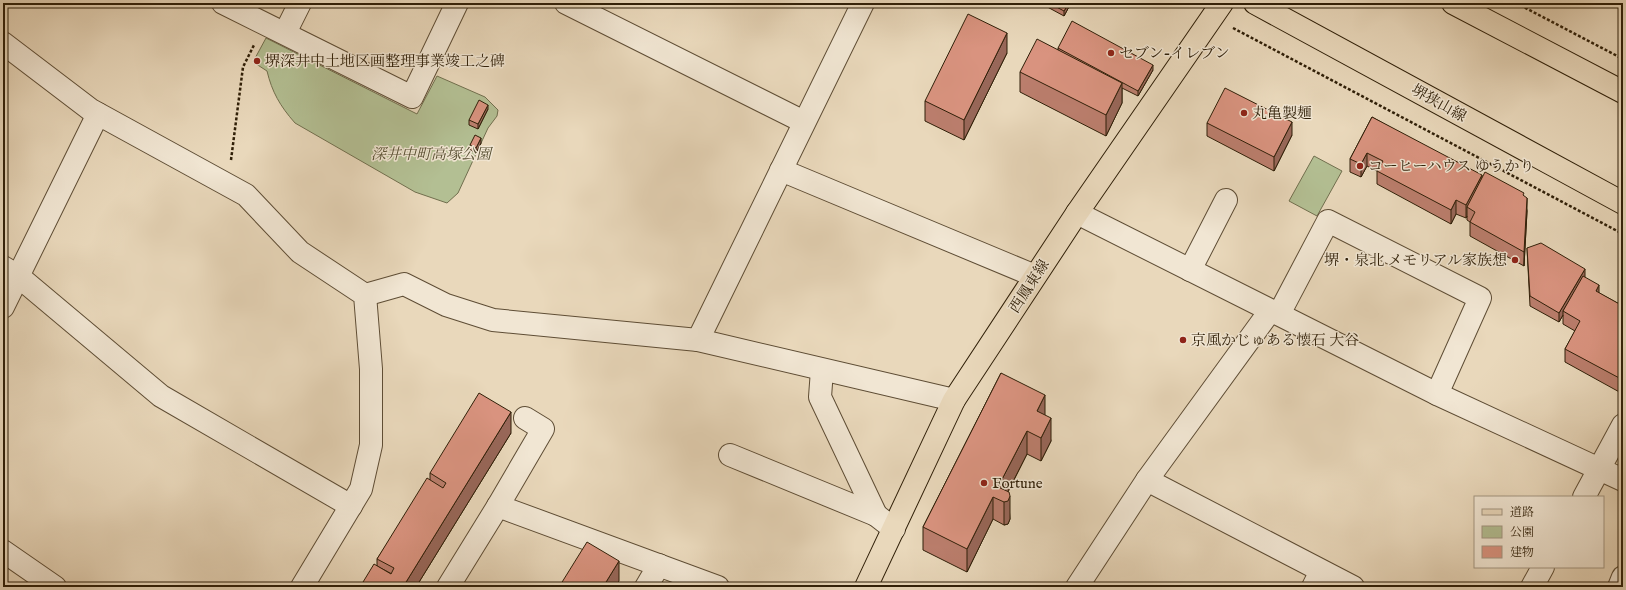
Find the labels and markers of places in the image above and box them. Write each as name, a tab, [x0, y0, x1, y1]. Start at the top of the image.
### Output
place label: セブン-イレブン	[1119, 44, 1230, 63]
marker: セブン-イレブン	[1106, 48, 1116, 58]
place label: 堺深井中土地区画整理事業竣工之碑	[265, 52, 505, 71]
marker: 堺深井中土地区画整理事業竣工之碑	[252, 56, 262, 66]
place label: 丸亀製麺	[1252, 104, 1312, 123]
marker: 丸亀製麺	[1239, 108, 1249, 118]
place label: コーヒーハウス ゆうかり	[1368, 157, 1534, 176]
marker: コーヒーハウス ゆうかり	[1355, 161, 1365, 171]
place label: 堺・泉北 メモリアル家族想	[1324, 251, 1507, 270]
marker: 堺・泉北 メモリアル家族想	[1510, 255, 1520, 265]
place label: 京風かじゅある懐石 大谷	[1191, 331, 1359, 350]
marker: 京風かじゅある懐石 大谷	[1178, 335, 1188, 345]
place label: Fortune	[992, 474, 1043, 493]
marker: Fortune	[979, 478, 989, 488]

